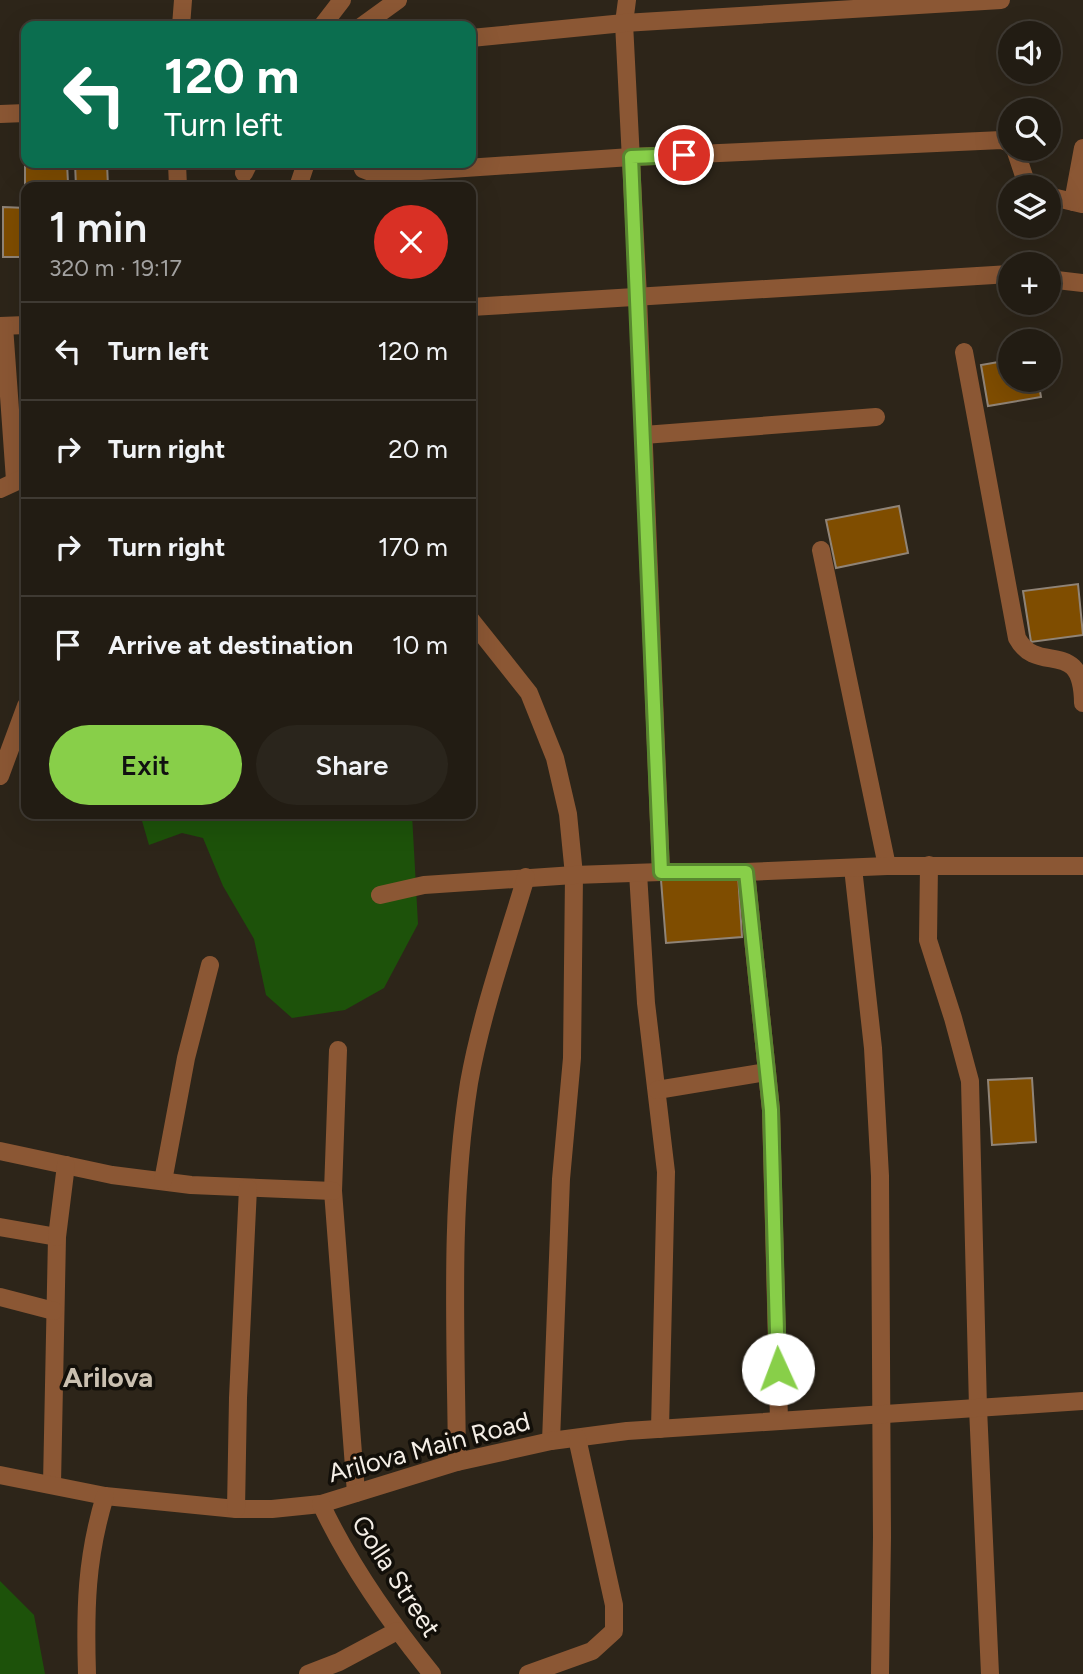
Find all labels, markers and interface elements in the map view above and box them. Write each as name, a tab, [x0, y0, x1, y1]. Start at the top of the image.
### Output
map controls	[998, 21, 1061, 392]
button: sound	[998, 21, 1061, 84]
text: 120 m	[164, 46, 299, 105]
icon: left	[49, 49, 140, 140]
button: search	[998, 98, 1061, 161]
text: Turn left	[164, 106, 283, 144]
pin	[654, 125, 714, 185]
icon: arrive	[665, 136, 703, 174]
button: layers	[998, 175, 1061, 238]
text: 1 min	[49, 202, 147, 253]
button: close	[374, 205, 448, 279]
button: +	[998, 252, 1061, 315]
text: 320 m · 19:17	[49, 254, 182, 282]
button: −	[998, 329, 1061, 392]
icon: left	[49, 332, 87, 370]
text: Turn left	[108, 335, 209, 367]
text: 120 m	[378, 335, 448, 367]
icon: right	[49, 430, 87, 468]
text: Turn right	[108, 433, 225, 465]
text: 20 m	[388, 433, 448, 465]
icon: right	[49, 528, 87, 566]
text: Turn right	[108, 531, 225, 563]
text: 170 m	[378, 531, 448, 563]
icon: arrive	[49, 626, 87, 664]
text: Arrive at destination	[108, 629, 353, 661]
text: 10 m	[392, 629, 448, 661]
button: Exit	[49, 725, 242, 805]
button: Share	[256, 725, 448, 805]
position arrow	[741, 1332, 815, 1406]
district label: Arilova	[63, 1360, 153, 1394]
street label: Arilova Main Road	[324, 1405, 534, 1489]
street label: Golla Street	[345, 1509, 447, 1643]

